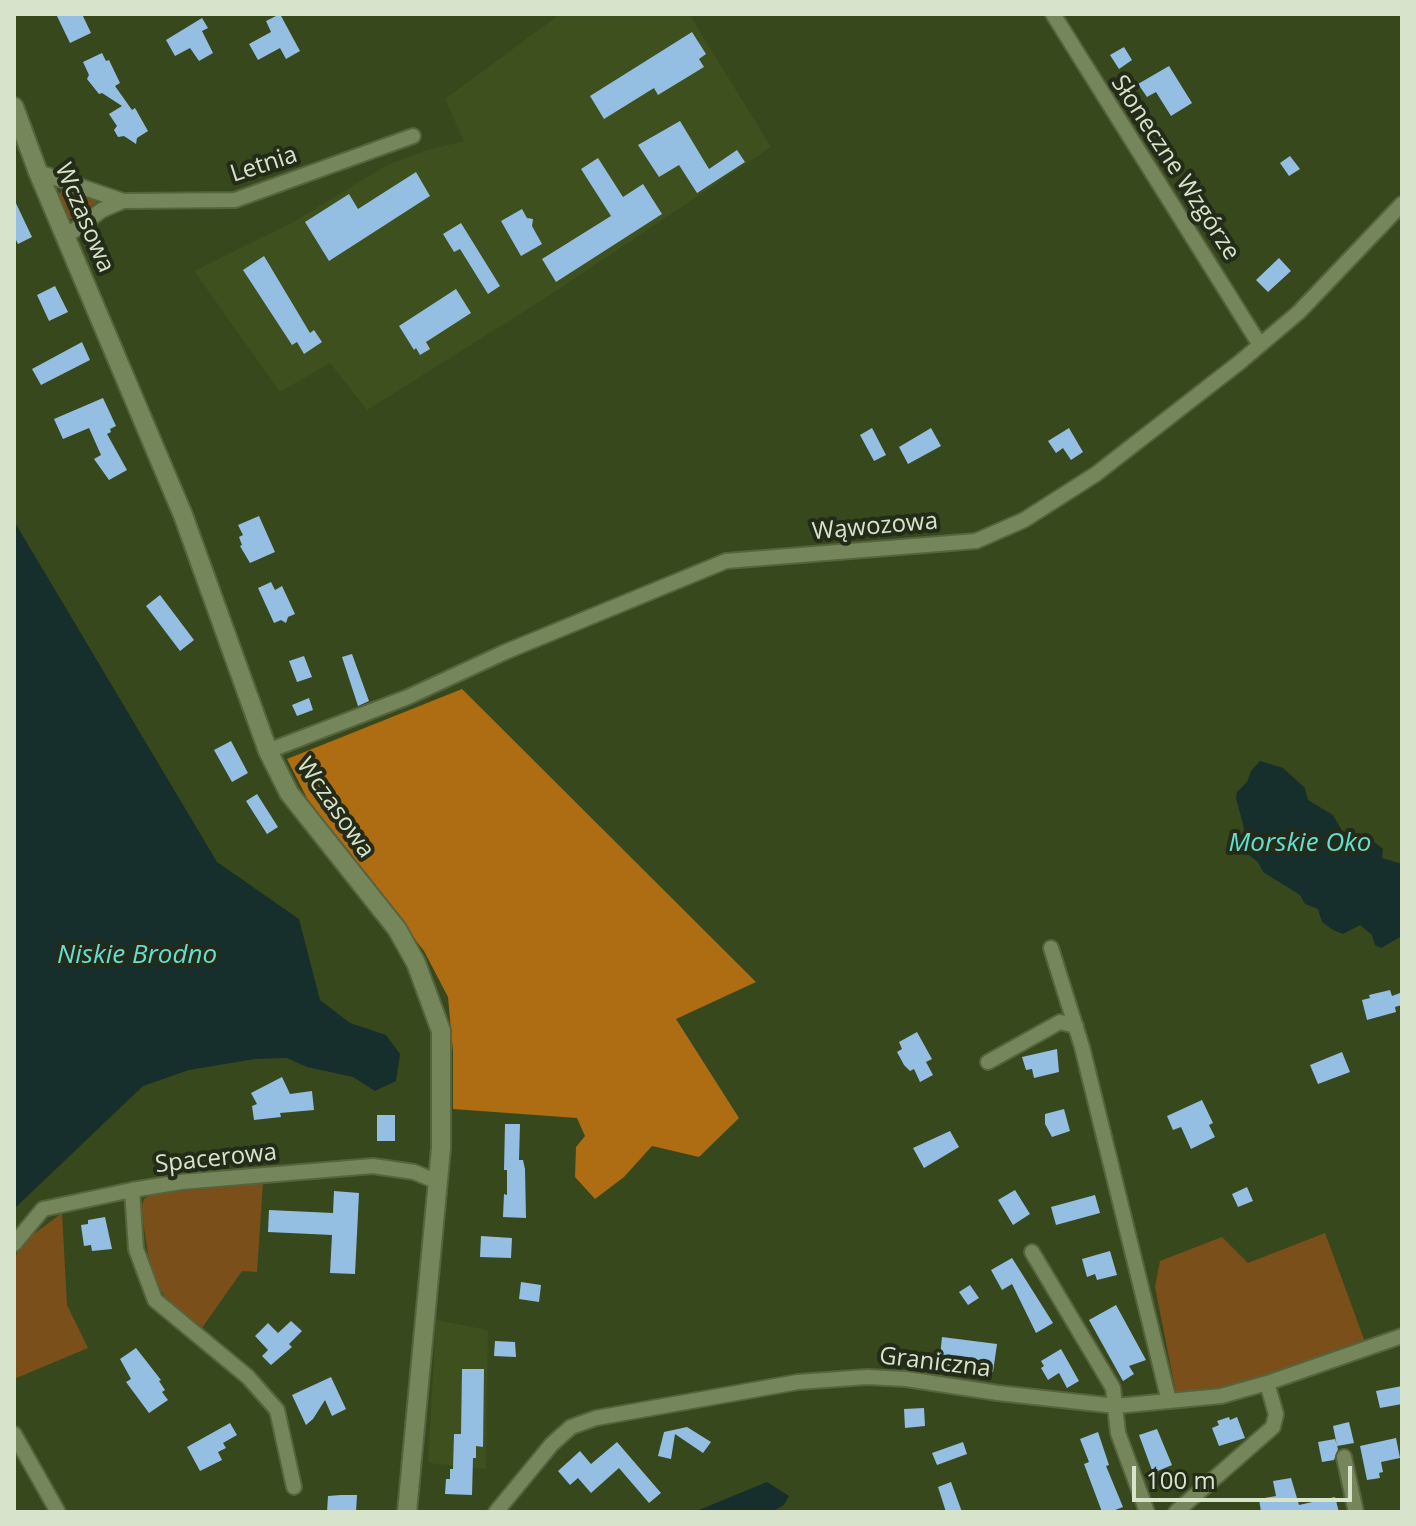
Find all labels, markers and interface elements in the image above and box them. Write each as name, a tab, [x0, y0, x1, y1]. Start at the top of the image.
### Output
street label: Słoneczne Wzgórze	[1105, 70, 1245, 266]
street label: Letnia	[227, 141, 301, 189]
street label: Wczasowa	[48, 159, 120, 277]
street label: Wąwozowa	[811, 507, 939, 547]
street label: Wczasowa	[290, 752, 380, 864]
water label: Morskie Oko	[1229, 828, 1371, 860]
water label: Niskie Brodno	[57, 940, 217, 972]
street label: Spacerowa	[154, 1138, 278, 1180]
street label: Graniczna	[878, 1342, 992, 1384]
scale bar	[1136, 1450, 1356, 1500]
text: 100 m	[1146, 1463, 1216, 1496]

